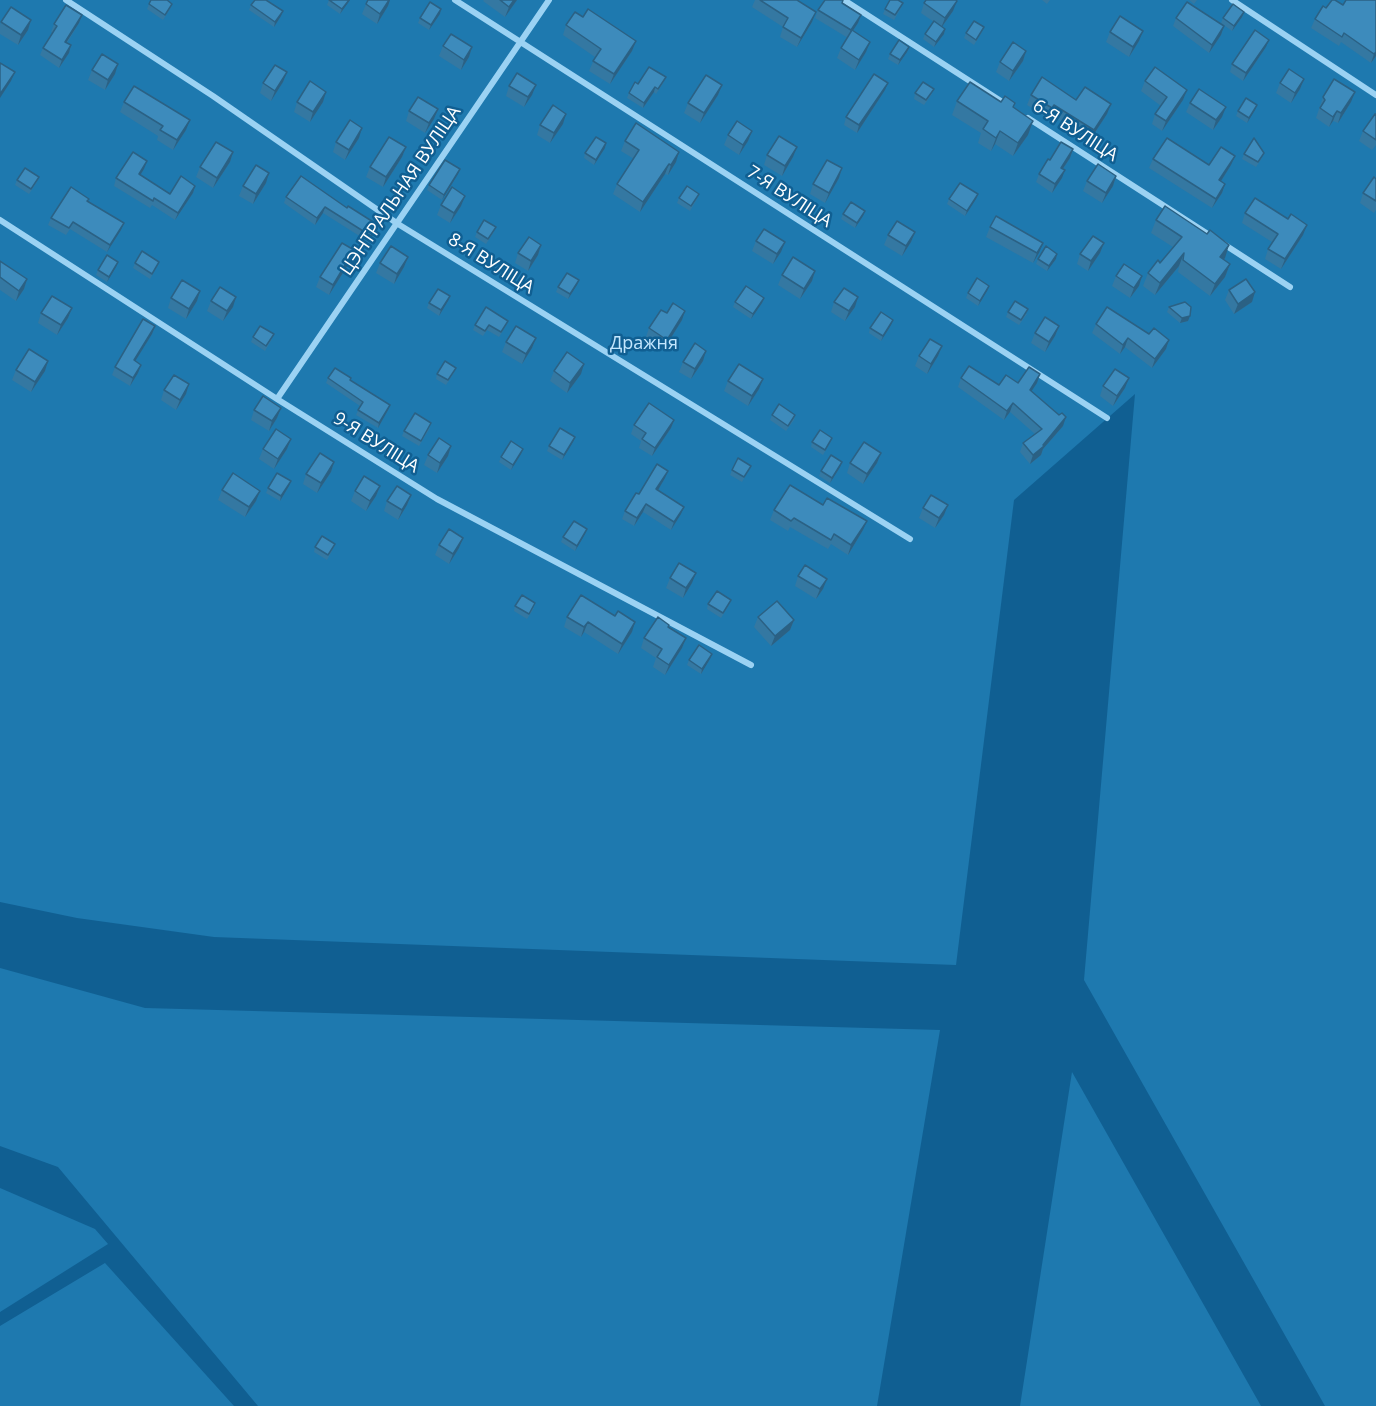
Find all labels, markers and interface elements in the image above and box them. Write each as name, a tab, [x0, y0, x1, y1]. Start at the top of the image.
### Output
street label: 6-Я ВУЛІЦА	[1028, 95, 1122, 167]
street label: ЦЭНТРАЛЬНАЯ ВУЛІЦА	[336, 102, 466, 280]
street label: 7-Я ВУЛІЦА	[742, 161, 836, 233]
street label: 8-Я ВУЛІЦА	[444, 229, 538, 299]
park label: Дражня	[610, 333, 678, 355]
street label: 9-Я ВУЛІЦА	[329, 408, 423, 478]

